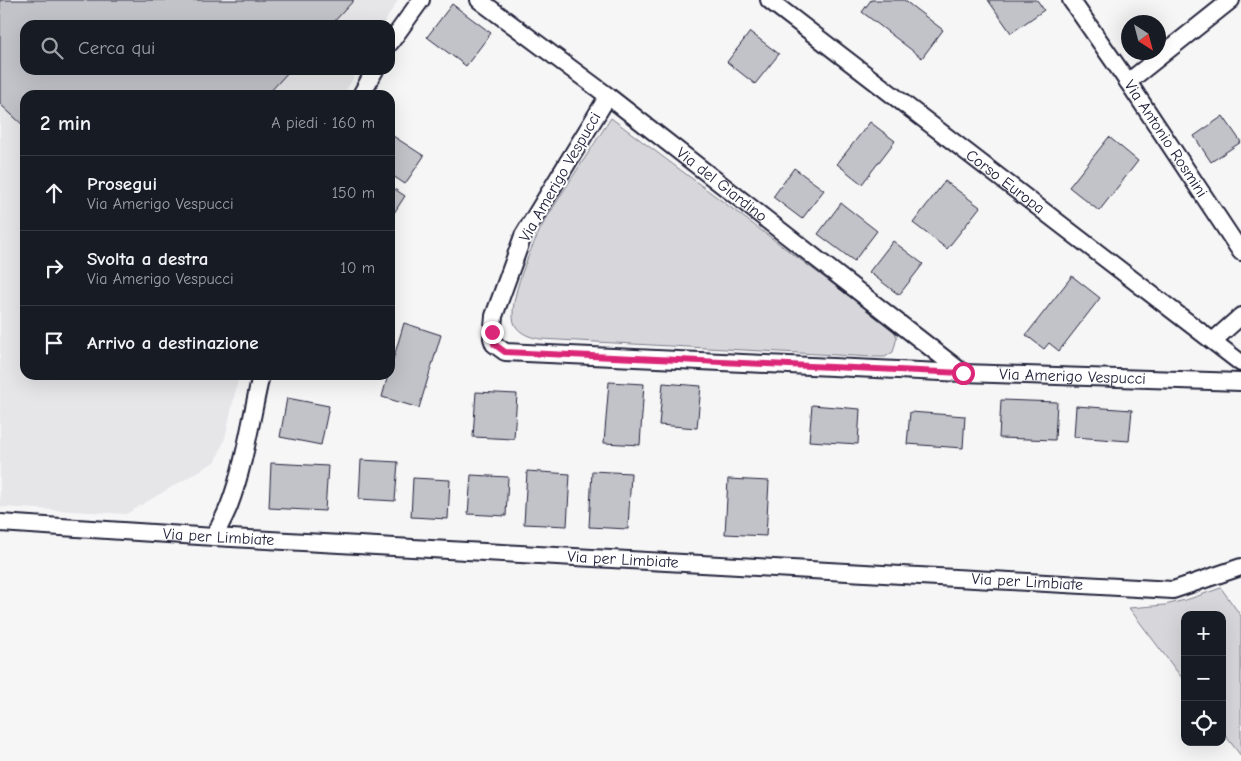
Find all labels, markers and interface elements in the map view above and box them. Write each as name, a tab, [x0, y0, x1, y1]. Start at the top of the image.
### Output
north arrow	[1121, 15, 1166, 60]
search box	[20, 20, 395, 75]
icon: search	[38, 34, 66, 62]
text: Cerca qui	[78, 37, 155, 59]
street label: Via Antonio Rosmini	[1120, 77, 1211, 201]
street label: Via Amerigo Vespucci	[516, 109, 604, 245]
text: 2 min	[40, 111, 91, 135]
text: A piedi · 160 m	[271, 114, 375, 132]
street label: Via del Giardino	[673, 144, 771, 226]
street label: Corso Europa	[962, 146, 1048, 218]
text: Prosegui	[87, 173, 157, 195]
icon: ahead	[40, 179, 68, 207]
text: 150 m	[332, 184, 375, 202]
text: Via Amerigo Vespucci	[87, 195, 234, 213]
text: Svolta a destra	[87, 248, 208, 270]
icon: right	[40, 254, 68, 282]
text: 10 m	[340, 259, 375, 277]
text: Via Amerigo Vespucci	[87, 270, 234, 288]
route end	[481, 321, 504, 344]
icon: arrive	[40, 329, 68, 357]
text: Arrivo a destinazione	[87, 332, 259, 354]
route start	[952, 362, 975, 385]
street label: Via Amerigo Vespucci	[999, 365, 1146, 388]
street label: Via per Limbiate	[162, 525, 275, 549]
street label: Via per Limbiate	[567, 548, 679, 572]
street label: Via per Limbiate	[971, 570, 1084, 594]
map controls	[1181, 611, 1226, 746]
button: +	[1181, 611, 1226, 656]
button: −	[1181, 656, 1226, 701]
button: locate	[1181, 701, 1226, 746]

